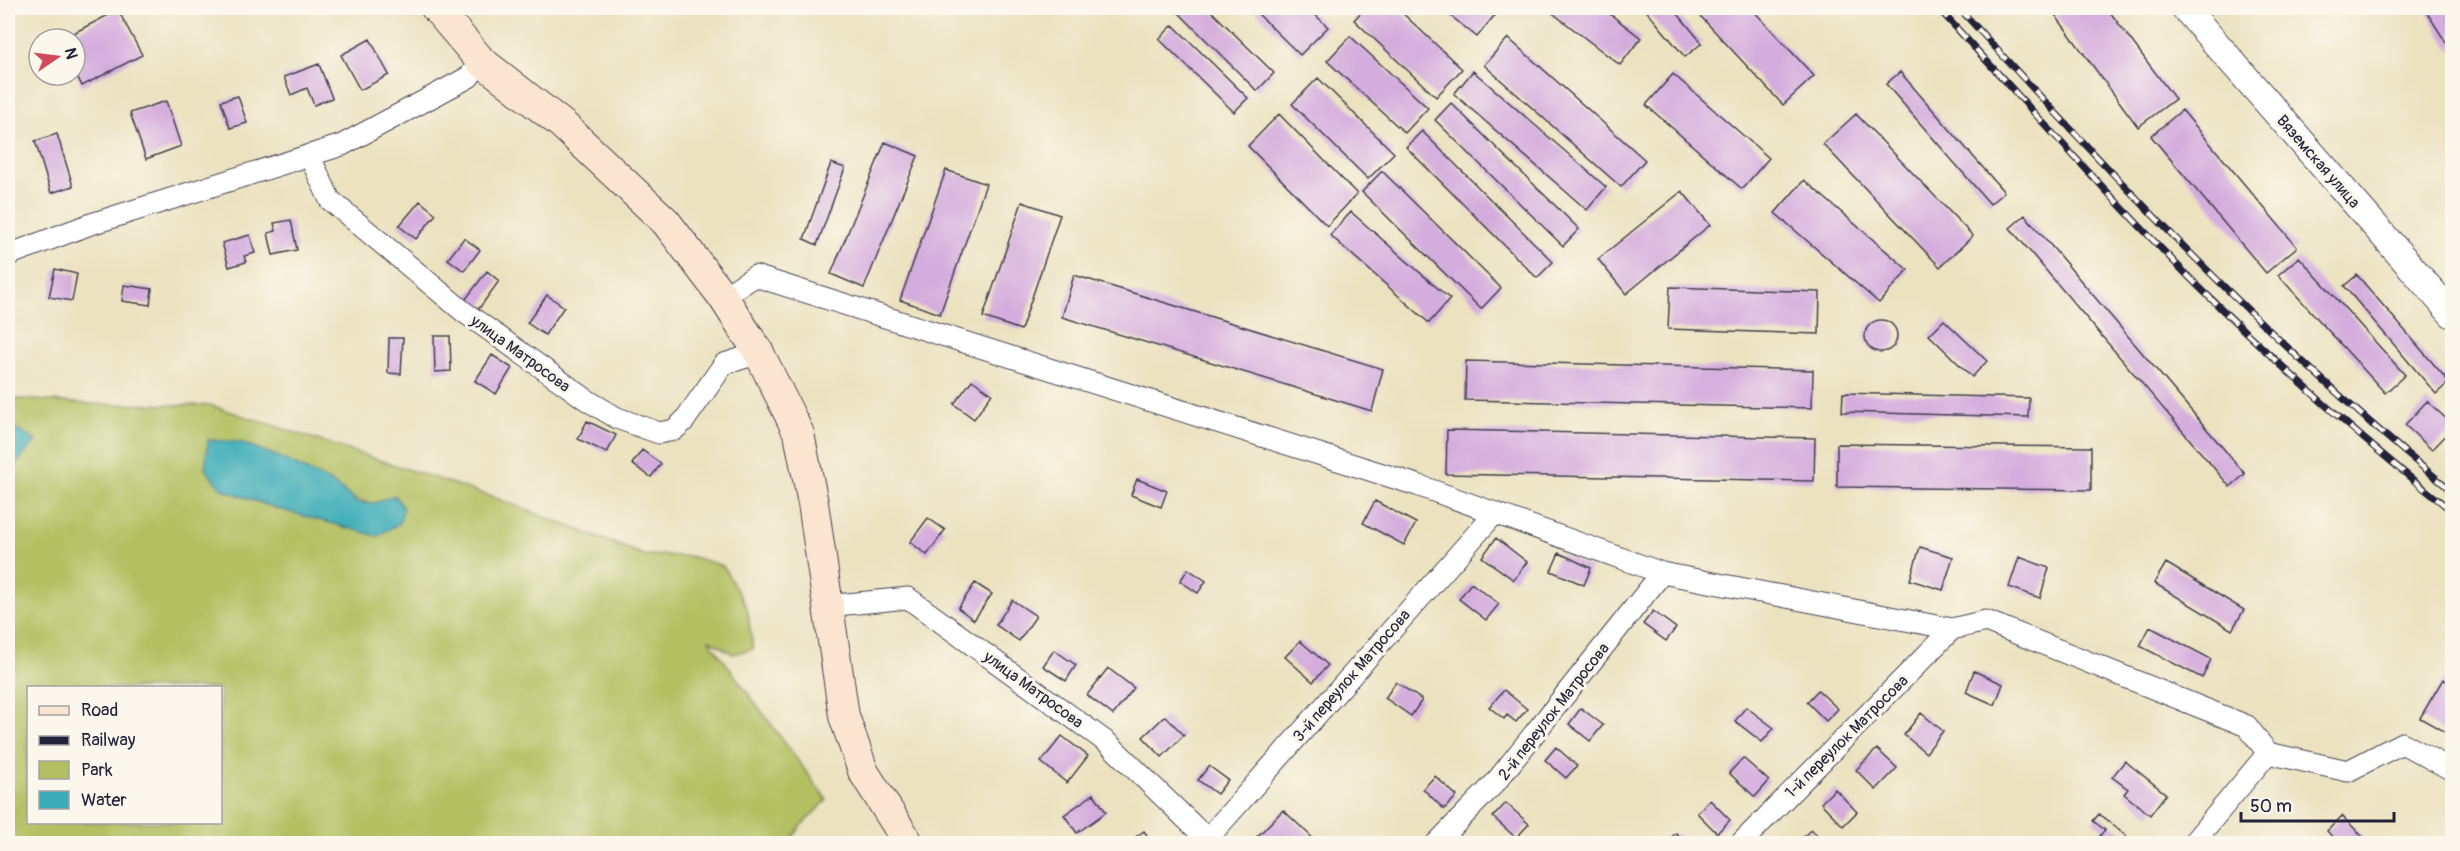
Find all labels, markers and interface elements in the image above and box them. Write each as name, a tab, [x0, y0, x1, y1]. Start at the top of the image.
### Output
north arrow	[27, 27, 87, 87]
text: N	[60, 46, 82, 61]
street label: Вяземская улица	[2272, 111, 2364, 213]
street label: улица Матросова	[466, 310, 574, 397]
street label: 3-й переулок Матросова	[1289, 605, 1415, 746]
street label: 2-й переулок Матросова	[1494, 639, 1614, 784]
street label: улица Матросова	[979, 646, 1087, 733]
street label: 1-й переулок Матросова	[1781, 671, 1913, 803]
legend	[27, 686, 222, 824]
text: Road	[81, 699, 118, 722]
text: Railway	[81, 729, 136, 752]
text: Park	[81, 759, 113, 782]
scale bar	[2241, 785, 2394, 823]
text: Water	[81, 789, 127, 812]
text: 50 m	[2250, 795, 2292, 818]

